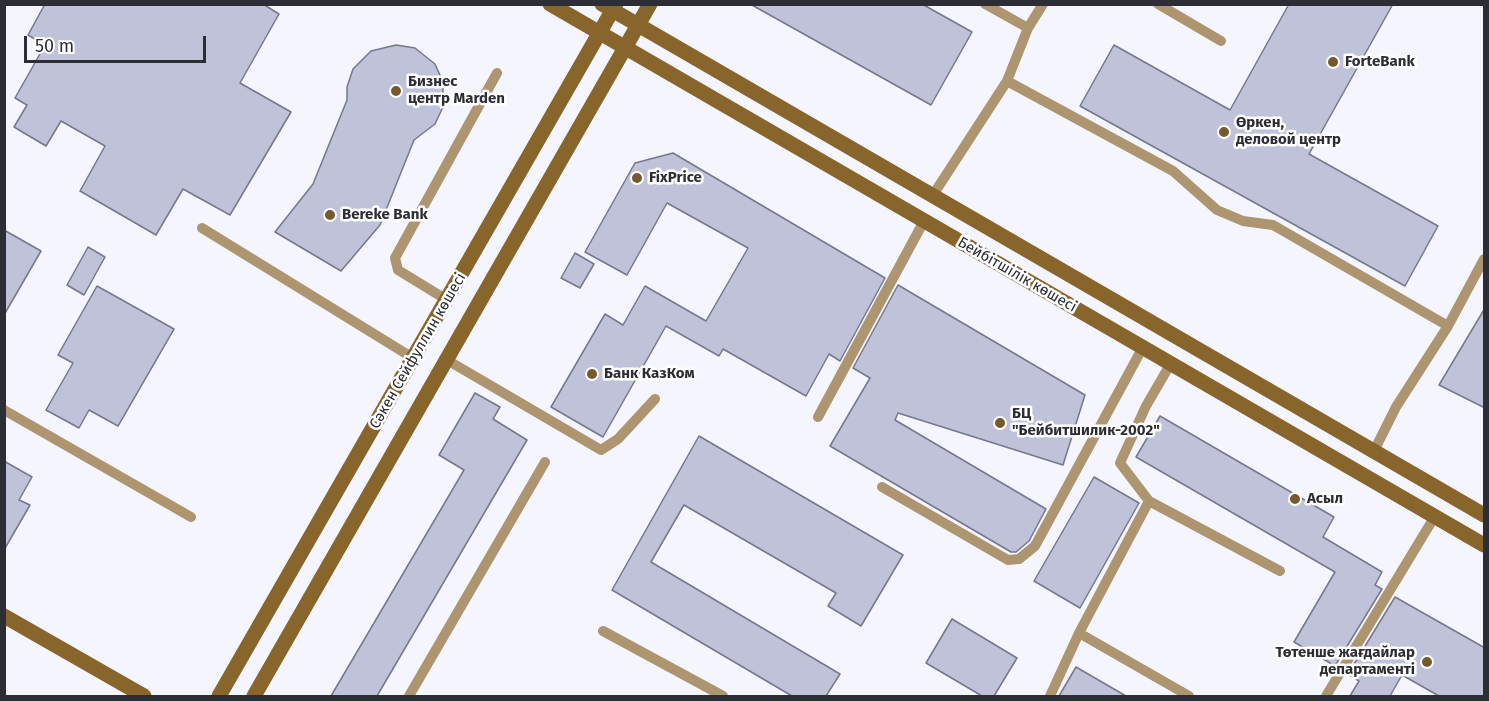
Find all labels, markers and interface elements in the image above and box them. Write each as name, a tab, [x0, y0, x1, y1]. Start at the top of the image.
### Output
scale bar	[27, 24, 208, 62]
text: 50 m	[35, 35, 74, 57]
place label: ForteBank	[1345, 53, 1415, 71]
marker: ForteBank	[1326, 55, 1340, 69]
place label: Бизнес центр Marden	[408, 73, 505, 108]
marker: Бизнес центр Marden	[389, 84, 403, 98]
place label: Өркен, деловой центр	[1236, 114, 1341, 149]
marker: Өркен, деловой центр	[1217, 125, 1231, 139]
place label: FixPrice	[649, 169, 702, 187]
marker: FixPrice	[630, 171, 644, 185]
place label: Bereke Bank	[342, 206, 428, 224]
marker: Bereke Bank	[323, 208, 337, 222]
street label: Бейбітшілік көшесі	[954, 234, 1080, 316]
street label: Сәкен Сейфуллин көшесі	[366, 270, 470, 432]
place label: Банк КазКом	[604, 365, 695, 383]
marker: Банк КазКом	[585, 367, 599, 381]
place label: БЦ "Бейбитшилик-2002"	[1012, 405, 1160, 440]
marker: БЦ "Бейбитшилик-2002"	[993, 416, 1007, 430]
place label: Асыл	[1307, 490, 1343, 508]
marker: Асыл	[1288, 492, 1302, 506]
place label: Төтенше жағдайлар департаменті	[1276, 644, 1415, 679]
marker: Төтенше жағдайлар департаменті	[1420, 655, 1434, 669]

